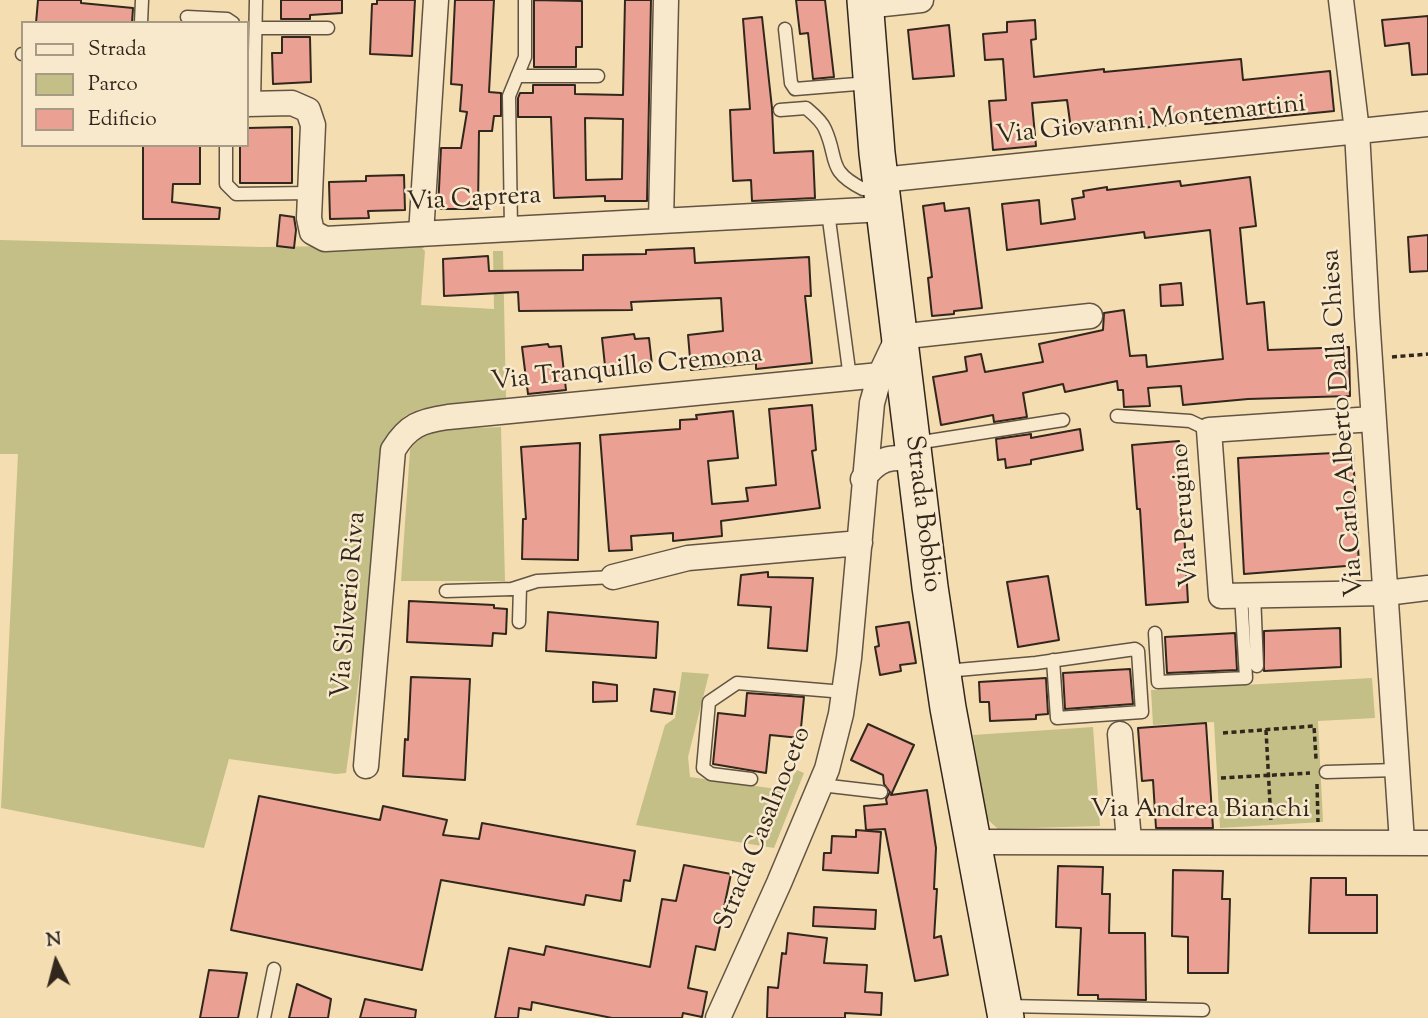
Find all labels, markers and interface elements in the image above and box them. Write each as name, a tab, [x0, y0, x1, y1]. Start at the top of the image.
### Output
legend	[21, 21, 248, 147]
text: Strada	[88, 35, 147, 65]
text: Parco	[88, 70, 138, 100]
street label: Via Giovanni Montemartini	[995, 90, 1307, 154]
text: Edificio	[88, 105, 157, 135]
street label: Via Caprera	[406, 182, 542, 220]
street label: Via Carlo Alberto Dalla Chiesa	[1317, 248, 1373, 598]
street label: Via Tranquillo Cremona	[490, 340, 764, 400]
street label: Strada Bobbio	[896, 434, 946, 594]
street label: Via Perugino	[1166, 442, 1208, 588]
street label: Via Silverio Riva	[327, 510, 375, 700]
street label: Strada Casalnoceto	[710, 723, 820, 935]
street label: Via Andrea Bianchi	[1090, 796, 1310, 828]
text: N	[45, 926, 63, 955]
north arrow	[21, 927, 91, 997]

